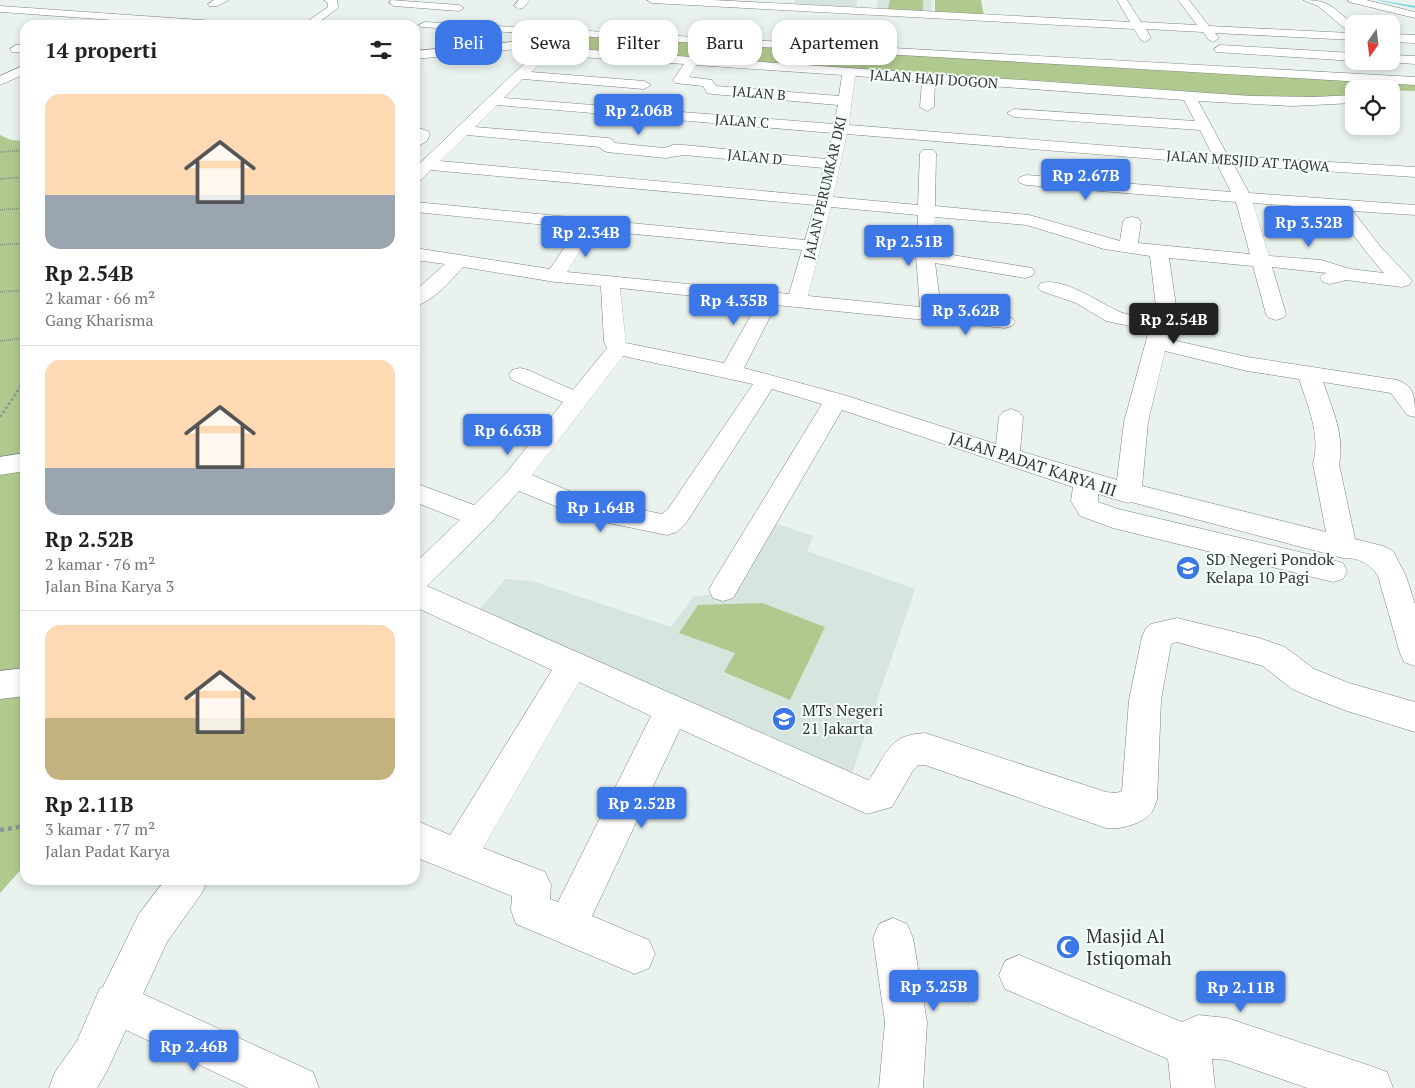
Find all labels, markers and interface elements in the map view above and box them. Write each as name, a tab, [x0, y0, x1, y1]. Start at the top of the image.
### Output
north arrow	[1345, 15, 1400, 70]
map controls	[1345, 15, 1400, 135]
chip: Beli	[435, 20, 502, 65]
chip: Sewa	[512, 20, 589, 65]
chip: Filter	[599, 20, 678, 65]
chip: Baru	[688, 20, 762, 65]
chip: Apartemen	[772, 20, 897, 65]
text: 14 properti	[45, 36, 157, 64]
icon: filters	[367, 36, 395, 64]
street label: JALAN HAJI DOGON	[869, 65, 999, 92]
button: locate	[1345, 80, 1400, 135]
street label: JALAN B	[731, 81, 787, 104]
pin: Rp 2.06B	[587, 94, 691, 136]
text: Rp 2.06B	[605, 99, 673, 121]
street label: JALAN C	[714, 109, 770, 132]
street label: JALAN PERUMKAR DKI	[799, 114, 850, 261]
icon: home	[175, 127, 265, 217]
street label: JALAN D	[727, 144, 784, 169]
street label: JALAN MESJID AT TAQWA	[1166, 145, 1331, 176]
pin: Rp 2.67B	[1034, 158, 1138, 201]
text: Rp 2.67B	[1052, 164, 1120, 186]
pin: Rp 3.52B	[1257, 206, 1361, 248]
text: Rp 3.52B	[1275, 211, 1343, 233]
pin: Rp 2.34B	[534, 216, 638, 258]
text: Rp 2.34B	[552, 221, 620, 243]
pin: Rp 2.51B	[857, 224, 961, 267]
text: Rp 2.51B	[875, 230, 943, 252]
text: Rp 2.54B	[45, 259, 134, 287]
pin: Rp 4.35B	[682, 284, 786, 326]
text: 2 kamar · 66 m²	[45, 287, 155, 309]
text: Rp 4.35B	[700, 289, 768, 311]
pin: Rp 3.62B	[914, 294, 1018, 336]
text: Rp 3.62B	[932, 299, 1000, 321]
pin: Rp 2.54B	[1122, 302, 1226, 345]
text: Rp 2.54B	[1140, 308, 1208, 330]
text: Gang Kharisma	[45, 309, 153, 331]
icon: home	[175, 392, 265, 482]
pin: Rp 6.63B	[456, 414, 560, 456]
text: Rp 6.63B	[474, 419, 542, 441]
street label: JALAN PADAT KARYA III	[946, 426, 1120, 502]
pin: Rp 1.64B	[549, 490, 653, 533]
text: Rp 1.64B	[567, 496, 635, 518]
text: Rp 2.52B	[45, 525, 134, 553]
place label: SD Negeri Pondok Kelapa 10 Pagi	[1206, 548, 1335, 588]
text: 2 kamar · 76 m²	[45, 553, 155, 575]
school or university icon: SD Negeri Pondok Kelapa 10 Pagi	[1175, 555, 1201, 581]
text: Jalan Bina Karya 3	[45, 575, 174, 597]
icon: home	[175, 657, 265, 747]
place label: MTs Negeri 21 Jakarta	[802, 699, 883, 739]
school or university icon: MTs Negeri 21 Jakarta	[771, 706, 797, 732]
pin: Rp 2.52B	[590, 786, 694, 829]
text: Rp 2.11B	[45, 790, 134, 818]
text: Rp 2.52B	[608, 792, 676, 814]
text: 3 kamar · 77 m²	[45, 818, 155, 840]
text: Jalan Padat Karya	[45, 840, 170, 862]
place label: Masjid Al Istiqomah	[1086, 923, 1172, 970]
mosque icon: Masjid Al Istiqomah	[1055, 934, 1081, 960]
pin: Rp 3.25B	[882, 970, 986, 1012]
pin: Rp 2.11B	[1189, 970, 1293, 1013]
text: Rp 3.25B	[900, 975, 968, 997]
text: Rp 2.11B	[1207, 976, 1275, 998]
pin: Rp 2.46B	[142, 1030, 246, 1072]
text: Rp 2.46B	[160, 1035, 228, 1057]

